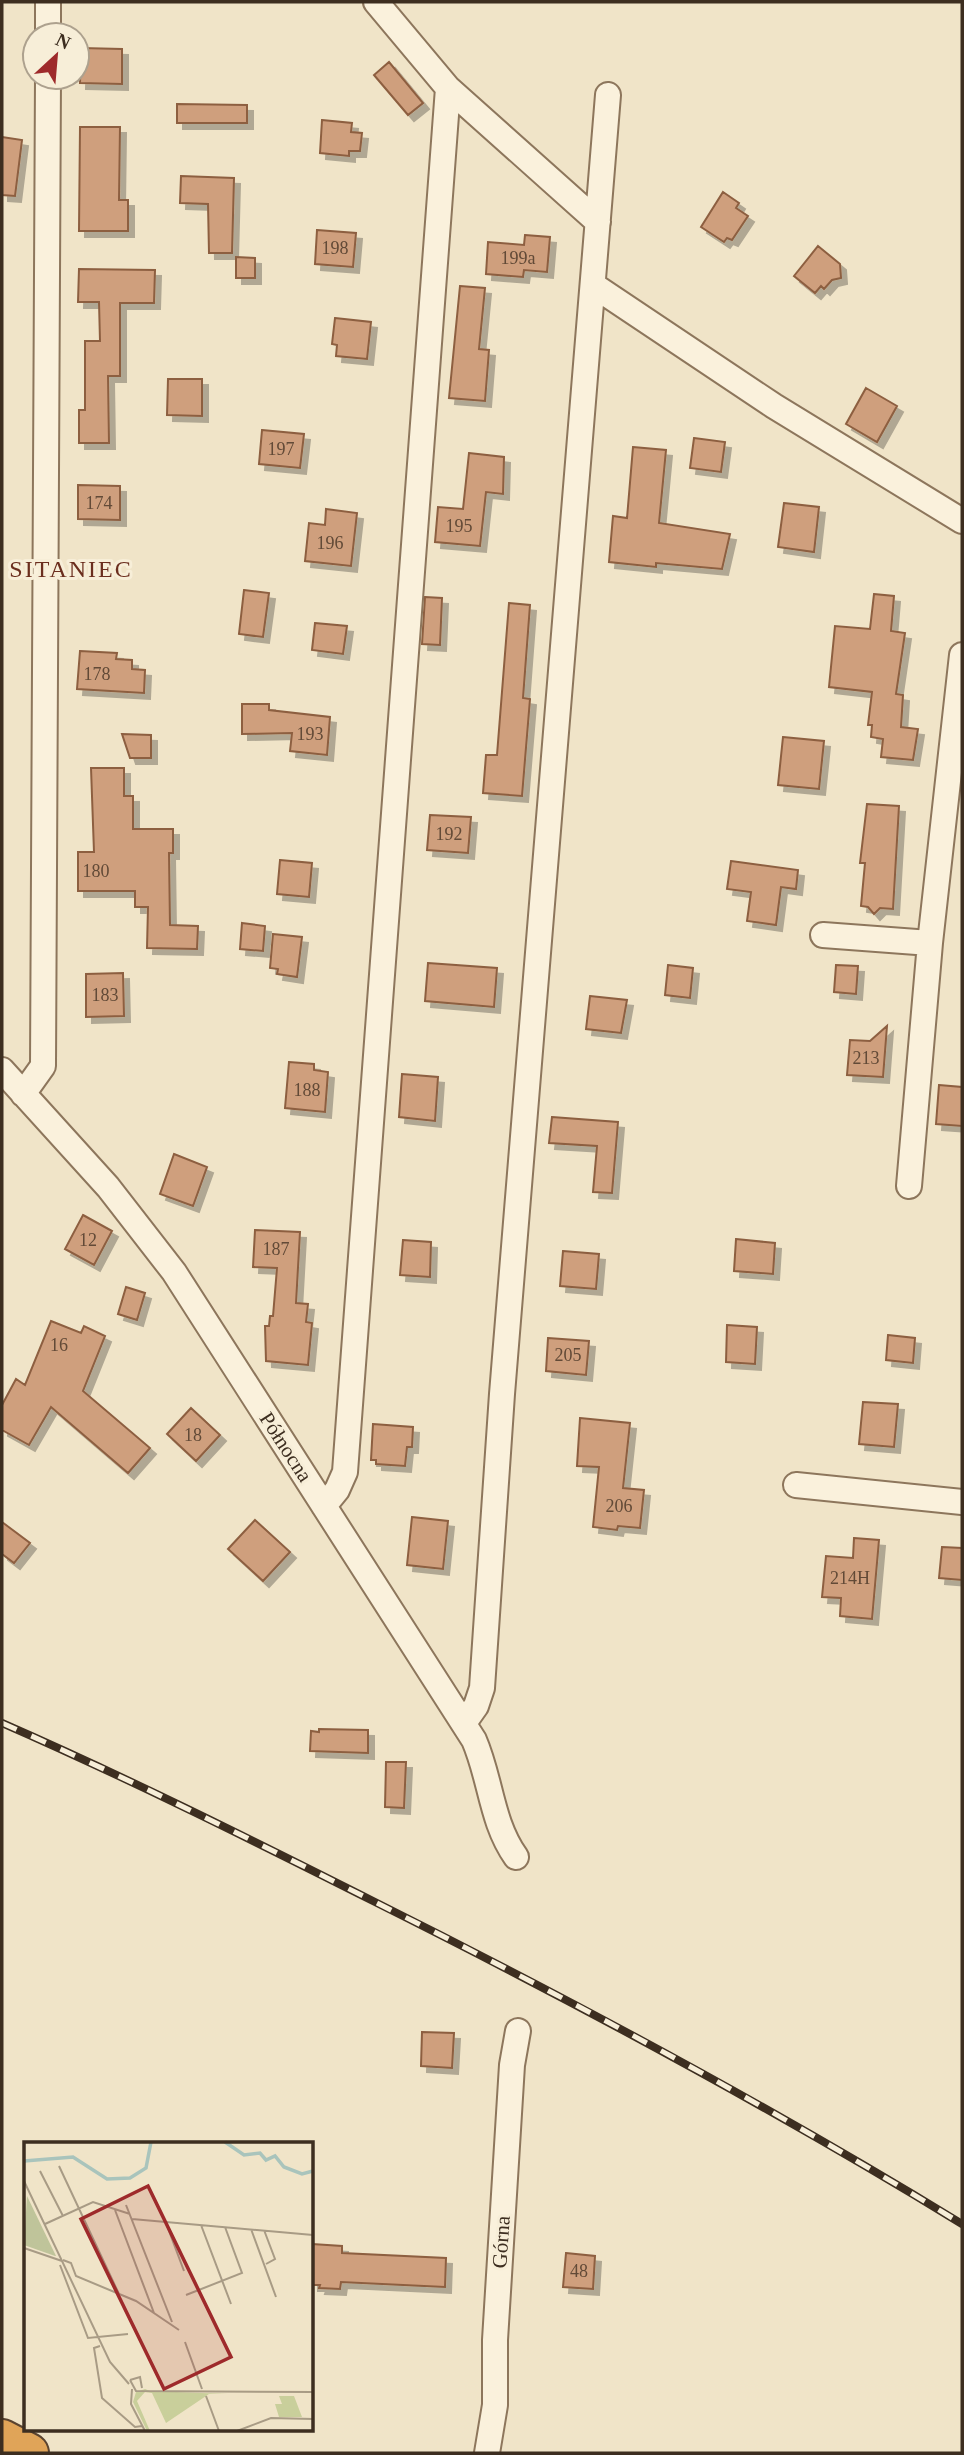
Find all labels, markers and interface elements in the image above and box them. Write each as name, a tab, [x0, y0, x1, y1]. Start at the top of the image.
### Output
north arrow	[21, 21, 91, 91]
text: N	[52, 29, 74, 54]
house number: 198	[322, 238, 349, 258]
house number: 199a	[501, 248, 536, 268]
house number: 197	[268, 439, 295, 459]
house number: 174	[86, 493, 113, 513]
house number: 195	[446, 516, 473, 536]
house number: 196	[317, 533, 344, 553]
district label: SITANIEC	[9, 556, 133, 582]
house number: 178	[84, 664, 111, 684]
house number: 193	[297, 724, 324, 744]
house number: 192	[436, 824, 463, 844]
house number: 180	[83, 861, 110, 881]
house number: 183	[92, 985, 119, 1005]
house number: 213	[853, 1048, 880, 1068]
house number: 188	[294, 1080, 321, 1100]
house number: 12	[79, 1230, 97, 1250]
house number: 187	[263, 1239, 290, 1259]
house number: 16	[50, 1335, 68, 1355]
house number: 205	[555, 1345, 582, 1365]
street label: Północna	[255, 1408, 318, 1487]
house number: 18	[184, 1425, 202, 1445]
house number: 206	[606, 1496, 633, 1516]
house number: 214H	[830, 1568, 870, 1588]
inset map	[24, 2142, 313, 2430]
street label: Górna	[487, 2214, 515, 2269]
house number: 48	[570, 2261, 588, 2281]

